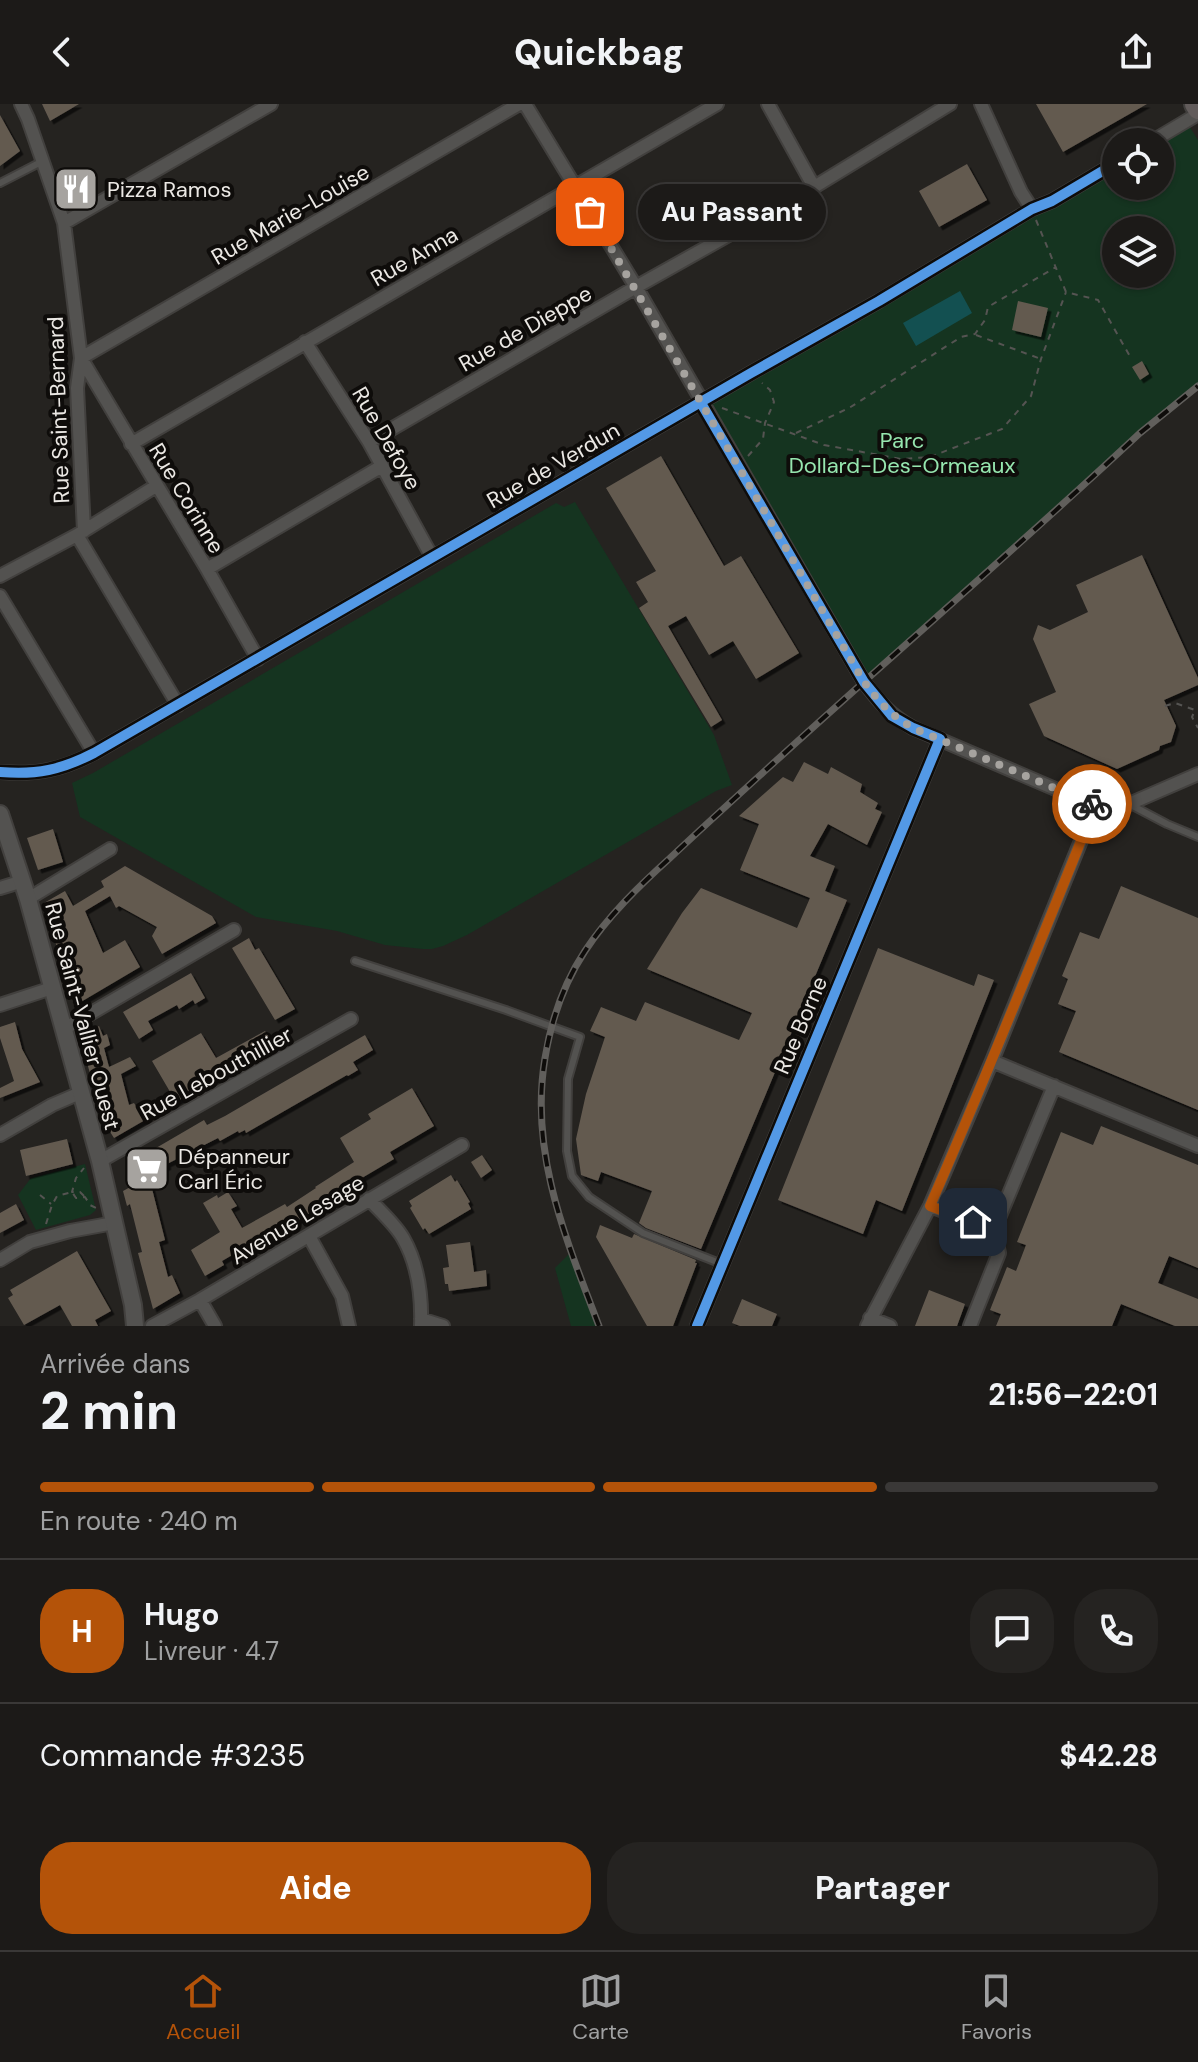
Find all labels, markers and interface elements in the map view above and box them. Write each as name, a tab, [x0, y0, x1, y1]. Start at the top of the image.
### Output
text: Quickbag	[514, 29, 684, 76]
icon: back	[40, 30, 84, 74]
icon: share	[1114, 30, 1158, 74]
map controls	[1102, 128, 1174, 288]
button: locate	[1102, 128, 1174, 200]
street label: Rue Marie-Louise	[206, 157, 375, 271]
restaurant icon: Pizza Ramos	[52, 165, 100, 213]
place label: Pizza Ramos	[107, 175, 231, 204]
pin	[556, 178, 624, 246]
callout: Au Passant	[638, 184, 826, 240]
icon: bag	[568, 190, 612, 234]
text: Au Passant	[661, 195, 803, 229]
button: layers	[1102, 216, 1174, 288]
street label: Rue Anna	[365, 220, 463, 293]
street label: Rue de Dieppe	[453, 279, 597, 378]
street label: Rue Saint-Bernard	[41, 316, 76, 504]
street label: Rue Defoye	[345, 381, 428, 495]
street label: Rue de Verdun	[482, 416, 625, 515]
park label: Parc Dollard-Des-Ormeaux	[789, 426, 1015, 480]
street label: Rue Corinne	[142, 438, 231, 559]
courier	[1052, 764, 1132, 844]
icon: bike	[1070, 782, 1114, 826]
street label: Rue Saint-Vallier Ouest	[38, 899, 127, 1133]
street label: Rue Borne	[767, 972, 834, 1079]
street label: Rue Lebouthillier	[135, 1020, 297, 1127]
place label: Dépanneur Carl Éric	[178, 1142, 290, 1196]
supermarket icon: Dépanneur Carl Éric	[123, 1145, 171, 1193]
street label: Avenue Lesage	[225, 1168, 370, 1271]
pin	[939, 1188, 1007, 1256]
icon: home	[951, 1200, 995, 1244]
text: Arrivée dans	[40, 1347, 191, 1381]
text: 21:56–22:01	[988, 1375, 1158, 1414]
text: 2 min	[40, 1377, 178, 1445]
text: En route · 240 m	[40, 1504, 238, 1538]
button: chat	[970, 1589, 1054, 1673]
button: phone	[1074, 1589, 1158, 1673]
text: Hugo	[144, 1595, 219, 1634]
text: H	[71, 1612, 93, 1651]
text: Livreur · 4.7	[144, 1634, 279, 1668]
text: Commande #3235	[40, 1736, 305, 1775]
text: $42.28	[1059, 1736, 1158, 1775]
button: Aide	[40, 1842, 591, 1934]
button: Partager	[607, 1842, 1158, 1934]
tab: Accueil	[166, 1969, 240, 2046]
tab: Carte	[572, 1969, 629, 2046]
tab: Favoris	[961, 1969, 1032, 2046]

